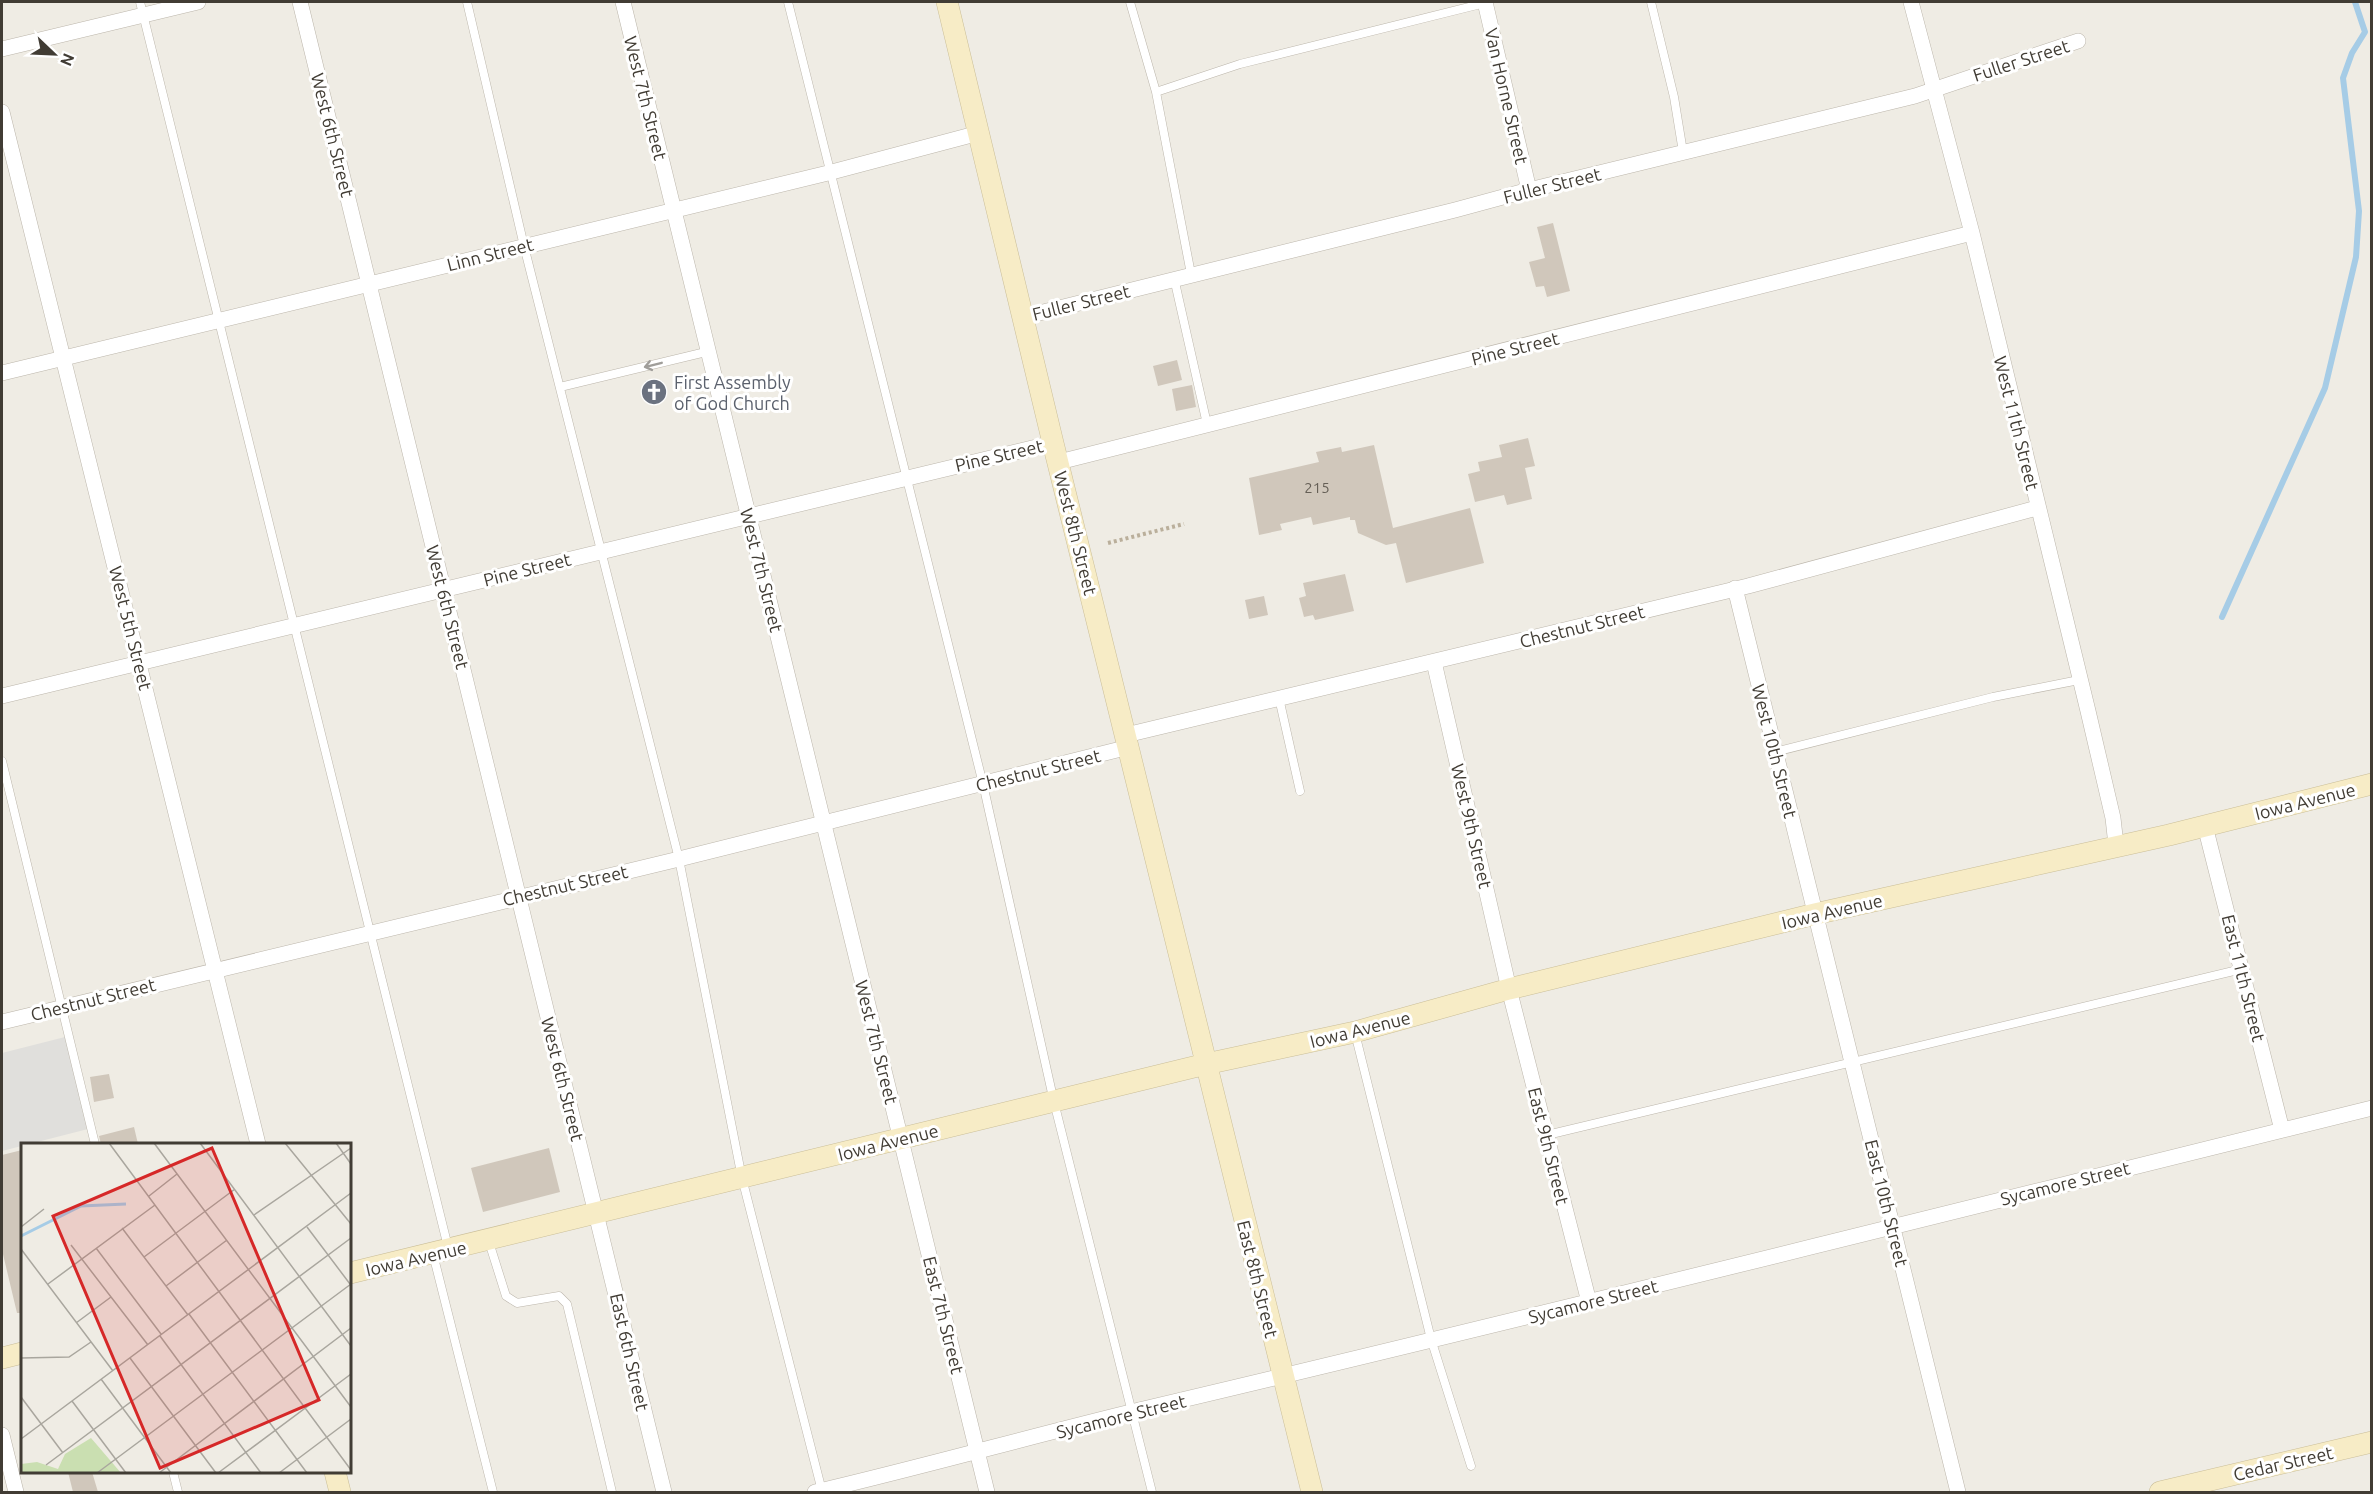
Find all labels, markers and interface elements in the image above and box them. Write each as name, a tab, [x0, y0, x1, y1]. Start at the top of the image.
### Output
north arrow	[24, 24, 84, 84]
street label: Van Horne Street	[1482, 26, 1532, 166]
street label: West 7th Street	[621, 34, 671, 162]
street label: Fuller Street	[1970, 35, 2072, 85]
text: N	[57, 51, 78, 69]
street label: West 6th Street	[308, 71, 358, 199]
street label: Fuller Street	[1501, 163, 1603, 207]
street label: Linn Street	[445, 234, 535, 274]
street label: Fuller Street	[1030, 280, 1132, 324]
street label: Pine Street	[1469, 327, 1561, 369]
street label: West 11th Street	[1991, 354, 2043, 492]
one-way arrow	[644, 360, 663, 372]
place label: First Assembly of God Church	[674, 372, 791, 413]
church icon: First Assembly of God Church	[639, 377, 669, 407]
street label: Pine Street	[953, 435, 1045, 475]
street label: West 8th Street	[1051, 469, 1101, 597]
house number: 215	[1304, 479, 1330, 496]
street label: West 7th Street	[737, 506, 787, 634]
street label: West 6th Street	[423, 543, 473, 671]
street label: Pine Street	[481, 548, 573, 590]
street label: West 5th Street	[106, 564, 156, 692]
street label: Chestnut Street	[1517, 601, 1647, 651]
street label: West 10th Street	[1749, 682, 1801, 820]
street label: Chestnut Street	[973, 745, 1103, 795]
street label: West 9th Street	[1448, 762, 1496, 890]
street label: Iowa Avenue	[2253, 779, 2357, 823]
street label: Chestnut Street	[500, 861, 630, 909]
street label: Iowa Avenue	[1780, 890, 1884, 932]
street label: East 11th Street	[2219, 912, 2269, 1044]
street label: Chestnut Street	[28, 974, 158, 1024]
street label: West 7th Street	[852, 978, 902, 1106]
street label: Iowa Avenue	[1308, 1007, 1412, 1051]
street label: West 6th Street	[538, 1015, 588, 1143]
street label: East 9th Street	[1525, 1085, 1573, 1207]
street label: Iowa Avenue	[836, 1120, 940, 1164]
street label: East 10th Street	[1862, 1137, 1912, 1269]
inset map	[21, 1143, 351, 1473]
street label: Sycamore Street	[1998, 1157, 2132, 1209]
street label: East 8th Street	[1234, 1218, 1282, 1340]
street label: Iowa Avenue	[364, 1237, 468, 1279]
street label: East 7th Street	[920, 1254, 968, 1376]
street label: Sycamore Street	[1526, 1275, 1660, 1327]
street label: East 6th Street	[607, 1291, 653, 1413]
street label: Sycamore Street	[1054, 1390, 1188, 1442]
street label: Cedar Street	[2231, 1442, 2335, 1484]

